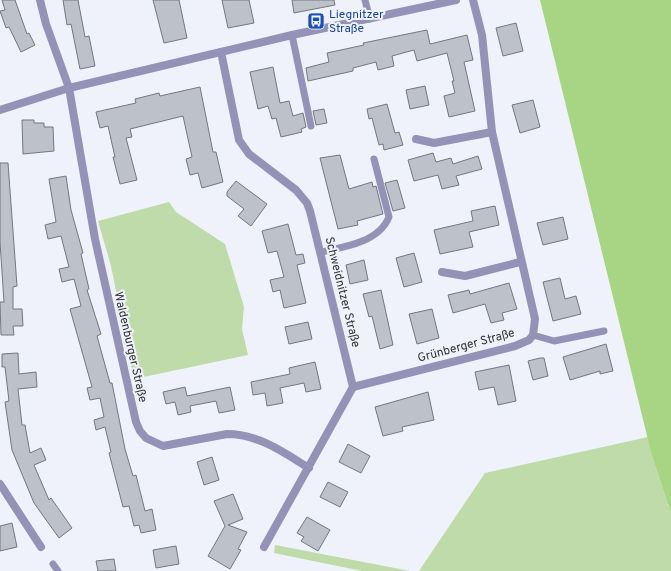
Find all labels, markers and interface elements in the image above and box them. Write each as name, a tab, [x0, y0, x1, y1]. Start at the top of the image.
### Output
place label: Liegnitzer Straße	[329, 7, 384, 37]
bus stop icon: Liegnitzer Straße	[306, 11, 326, 31]
street label: Schweidnitzer Straße	[321, 235, 364, 349]
street label: Waldenburger Straße	[110, 290, 151, 404]
street label: Grünberger Straße	[416, 325, 517, 367]

